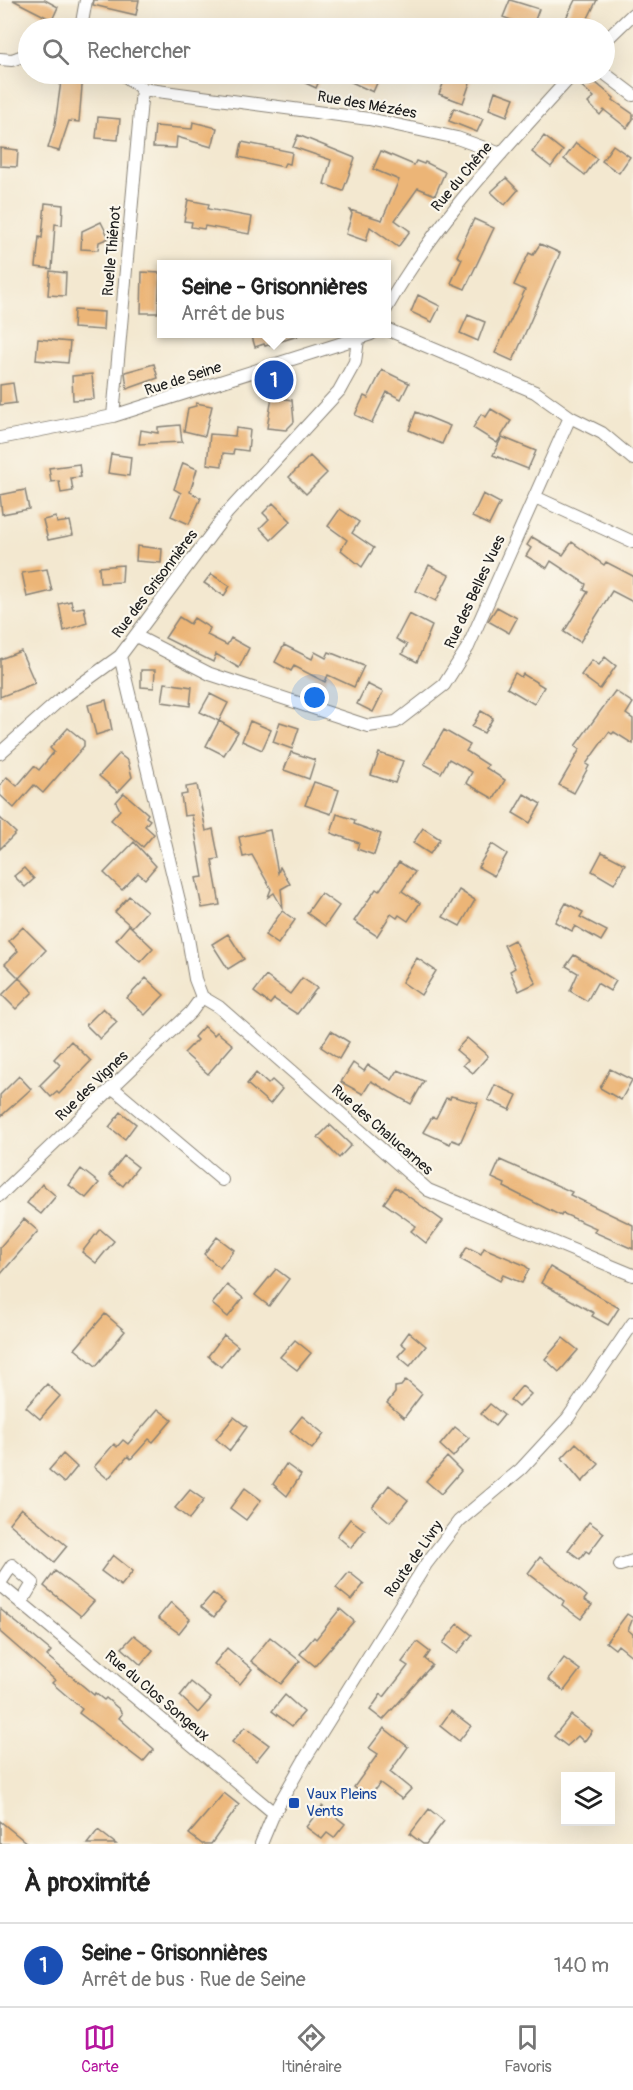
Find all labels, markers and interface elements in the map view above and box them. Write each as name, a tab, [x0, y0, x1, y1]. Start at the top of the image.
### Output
search box	[18, 18, 615, 84]
icon: search	[39, 35, 72, 68]
text: Rechercher	[87, 37, 191, 65]
street label: Rue des Mézées	[316, 87, 418, 123]
street label: Rue du Chêne	[427, 138, 497, 216]
street label: Ruelle Thiénot	[99, 204, 125, 297]
popup	[157, 260, 391, 338]
text: Seine - Grisonnières	[181, 273, 367, 301]
text: Arrêt de bus	[181, 301, 284, 326]
street label: Rue de Seine	[142, 357, 224, 400]
pin: 1	[254, 358, 294, 403]
street label: Rue des Grisonnières	[108, 526, 202, 642]
street label: Rue des Belles Vues	[440, 532, 510, 652]
your location	[300, 683, 329, 712]
street label: Rue des Vignes	[52, 1046, 132, 1125]
street label: Rue des Chalucarnes	[327, 1081, 437, 1180]
street label: Route de Livry	[381, 1517, 448, 1601]
street label: Rue du Clos Songeux	[101, 1647, 213, 1745]
map controls	[561, 1772, 615, 1826]
button: layers	[561, 1772, 615, 1826]
place label: Vaux Pleins Vents	[306, 1785, 377, 1821]
marker: Vaux Pleins Vents	[287, 1796, 301, 1810]
text: À proximité	[24, 1867, 151, 1899]
text: Seine - Grisonnières	[81, 1939, 267, 1967]
text: 1	[40, 1953, 47, 1978]
text: 140 m	[554, 1953, 609, 1978]
text: Arrêt de bus · Rue de Seine	[81, 1967, 306, 1992]
tab: Carte	[81, 2021, 119, 2077]
tab: Itinéraire	[281, 2021, 342, 2077]
tab: Favoris	[504, 2021, 552, 2077]

